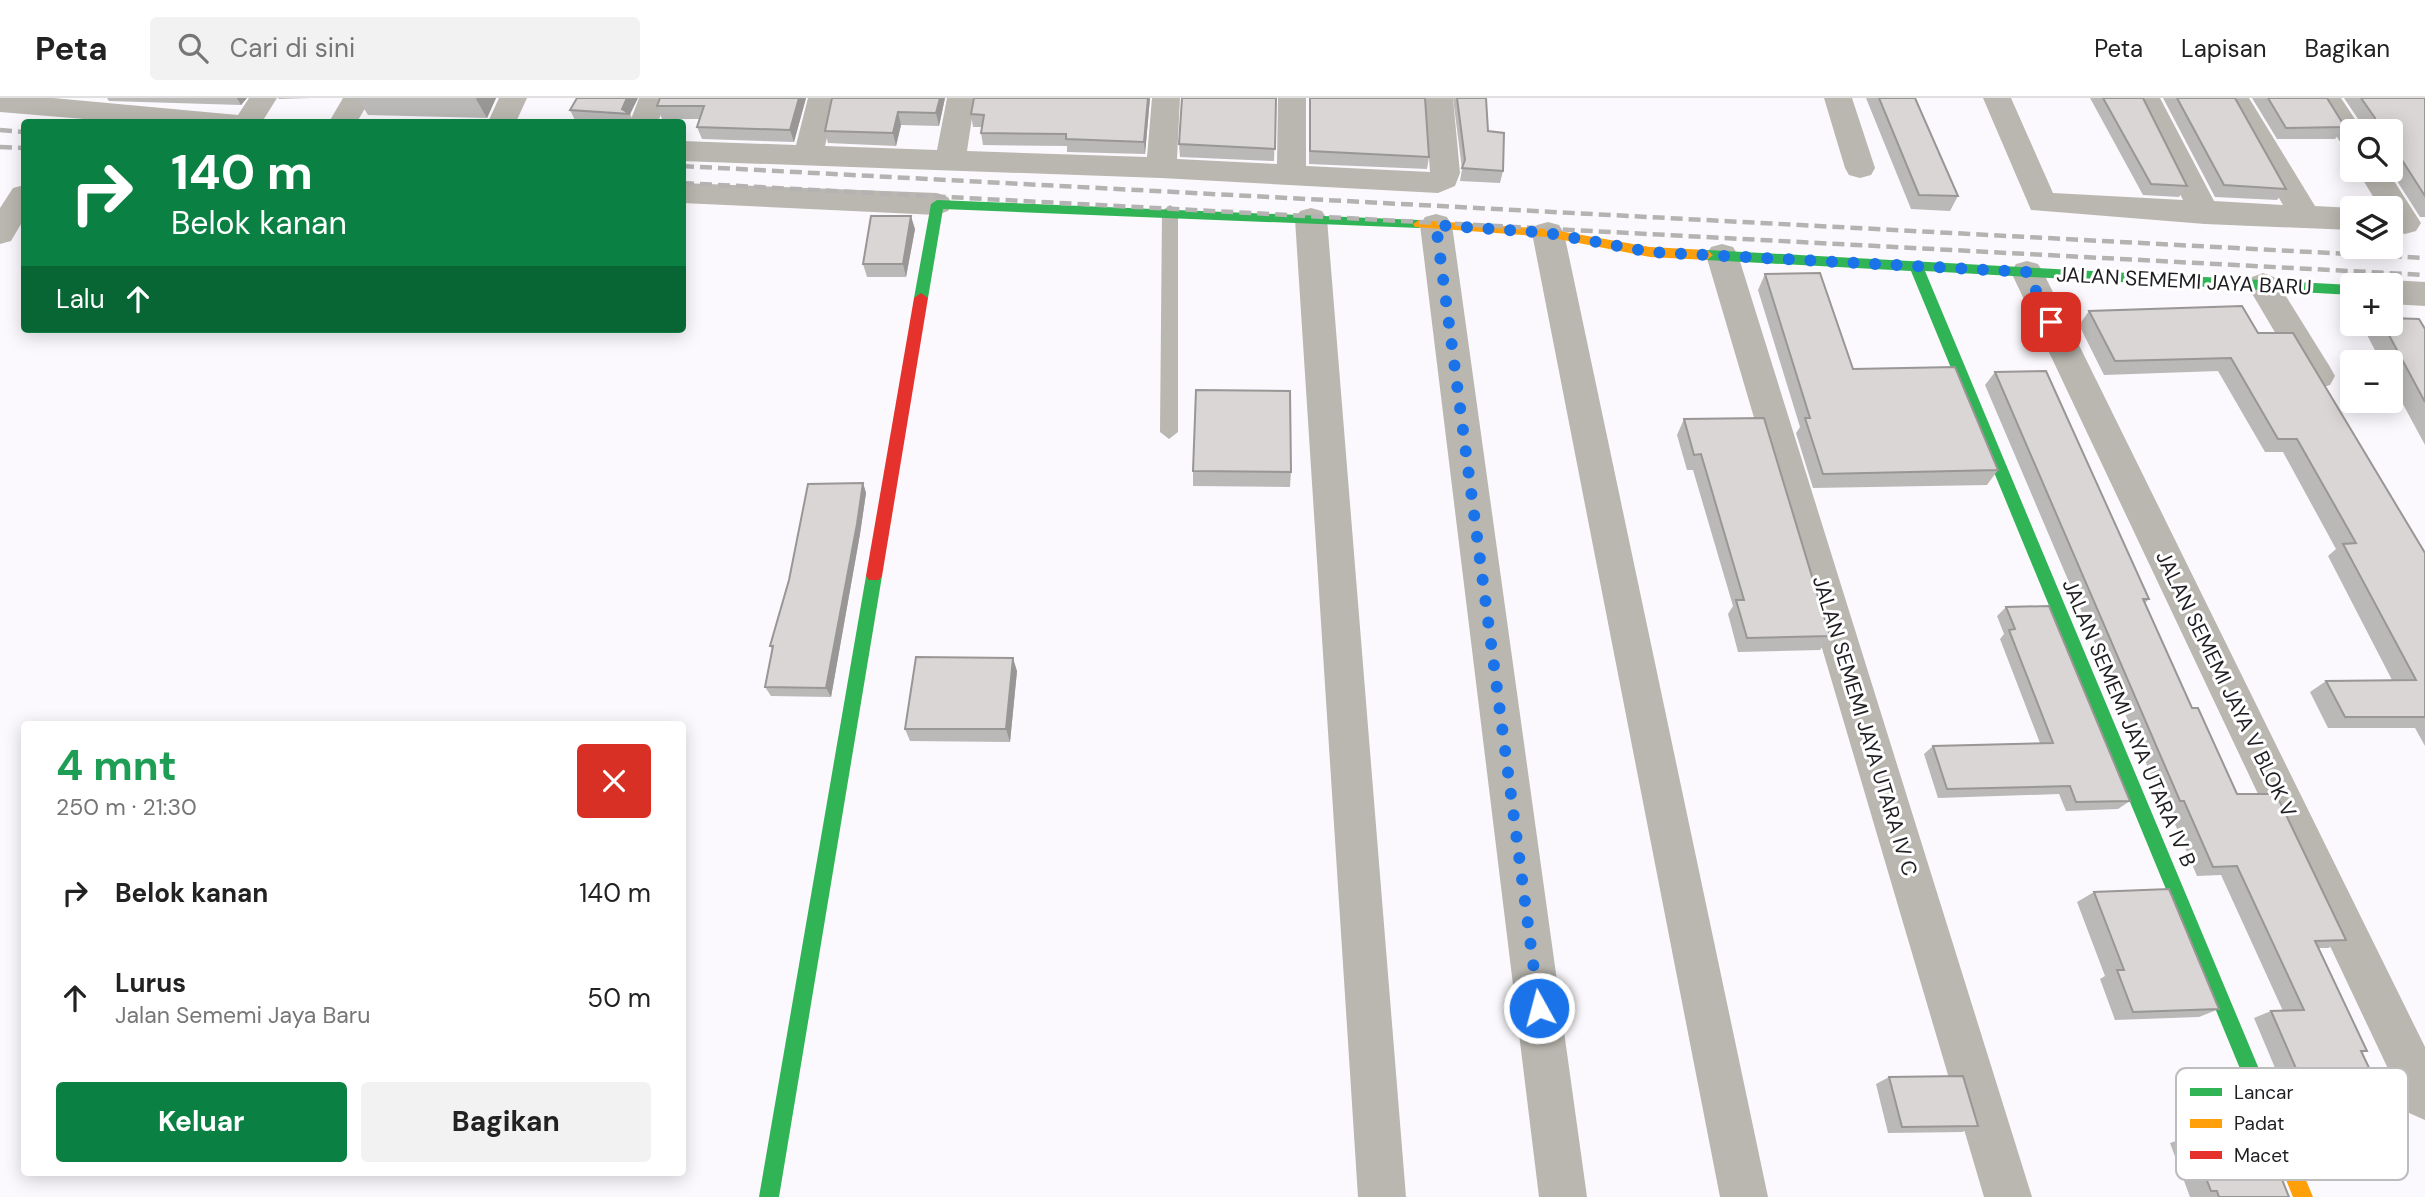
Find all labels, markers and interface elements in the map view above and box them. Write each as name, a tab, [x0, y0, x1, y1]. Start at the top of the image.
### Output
search box	[150, 17, 640, 80]
text: Peta	[35, 27, 108, 70]
icon: search	[174, 29, 212, 67]
text: Cari di sini	[230, 31, 355, 65]
text: Peta	[2094, 33, 2143, 64]
text: Lapisan	[2181, 33, 2266, 64]
text: Bagikan	[2304, 33, 2390, 64]
map controls	[2340, 119, 2403, 413]
button: search	[2340, 119, 2403, 182]
text: 140 m	[171, 140, 313, 204]
icon: right	[56, 147, 147, 238]
button: layers	[2340, 196, 2403, 259]
text: Belok kanan	[171, 202, 347, 244]
street label: JALAN SEMEMI JAYA BARU	[2056, 260, 2312, 302]
button: +	[2340, 273, 2403, 336]
icon: ahead	[119, 280, 157, 318]
text: Lalu	[56, 282, 105, 316]
pin	[2021, 292, 2081, 352]
icon: arrive	[2032, 303, 2070, 341]
button: −	[2340, 350, 2403, 413]
street label: JALAN SEMEMI JAYA V BLOK V	[2149, 546, 2303, 822]
street label: JALAN SEMEMI JAYA UTARA IV C	[1806, 572, 1924, 880]
street label: JALAN SEMEMI JAYA UTARA IV B	[2056, 575, 2202, 871]
text: 4 mnt	[56, 738, 177, 793]
button: close	[577, 744, 651, 818]
text: 250 m · 21:30	[56, 792, 197, 822]
icon: right	[56, 874, 94, 912]
text: Belok kanan	[115, 876, 268, 910]
text: 140 m	[579, 876, 651, 910]
text: Lurus	[115, 966, 186, 1000]
position arrow	[1502, 971, 1576, 1045]
icon: ahead	[56, 979, 94, 1017]
text: 50 m	[587, 981, 651, 1015]
text: Jalan Sememi Jaya Baru	[115, 1000, 371, 1030]
legend	[2176, 1068, 2408, 1180]
text: Lancar	[2234, 1080, 2294, 1105]
button: Keluar	[56, 1082, 347, 1162]
button: Bagikan	[361, 1082, 651, 1162]
text: Padat	[2234, 1111, 2284, 1136]
text: Macet	[2234, 1143, 2289, 1168]

